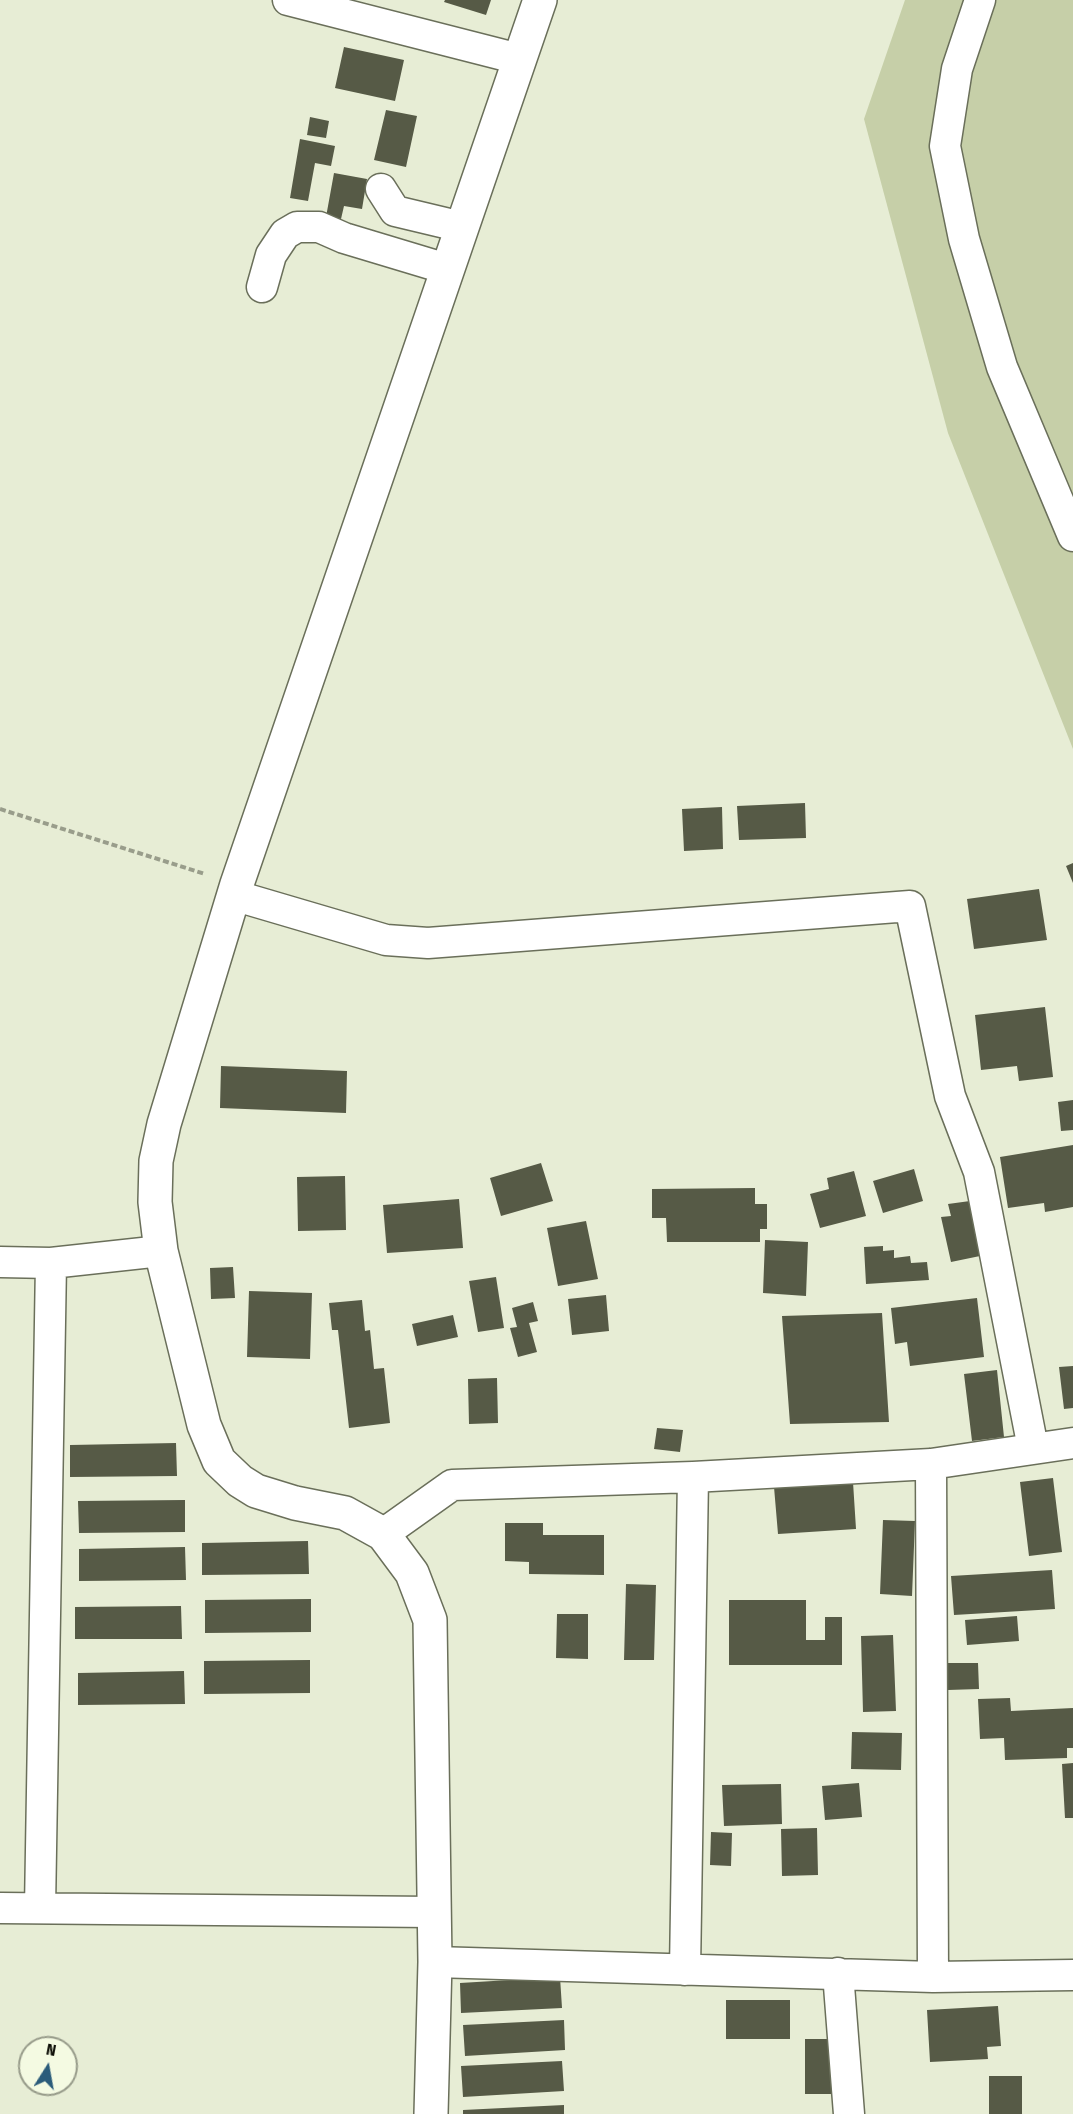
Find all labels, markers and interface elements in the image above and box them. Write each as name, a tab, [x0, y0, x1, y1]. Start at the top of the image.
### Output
north arrow	[18, 2036, 78, 2096]
text: N	[45, 2040, 58, 2060]

